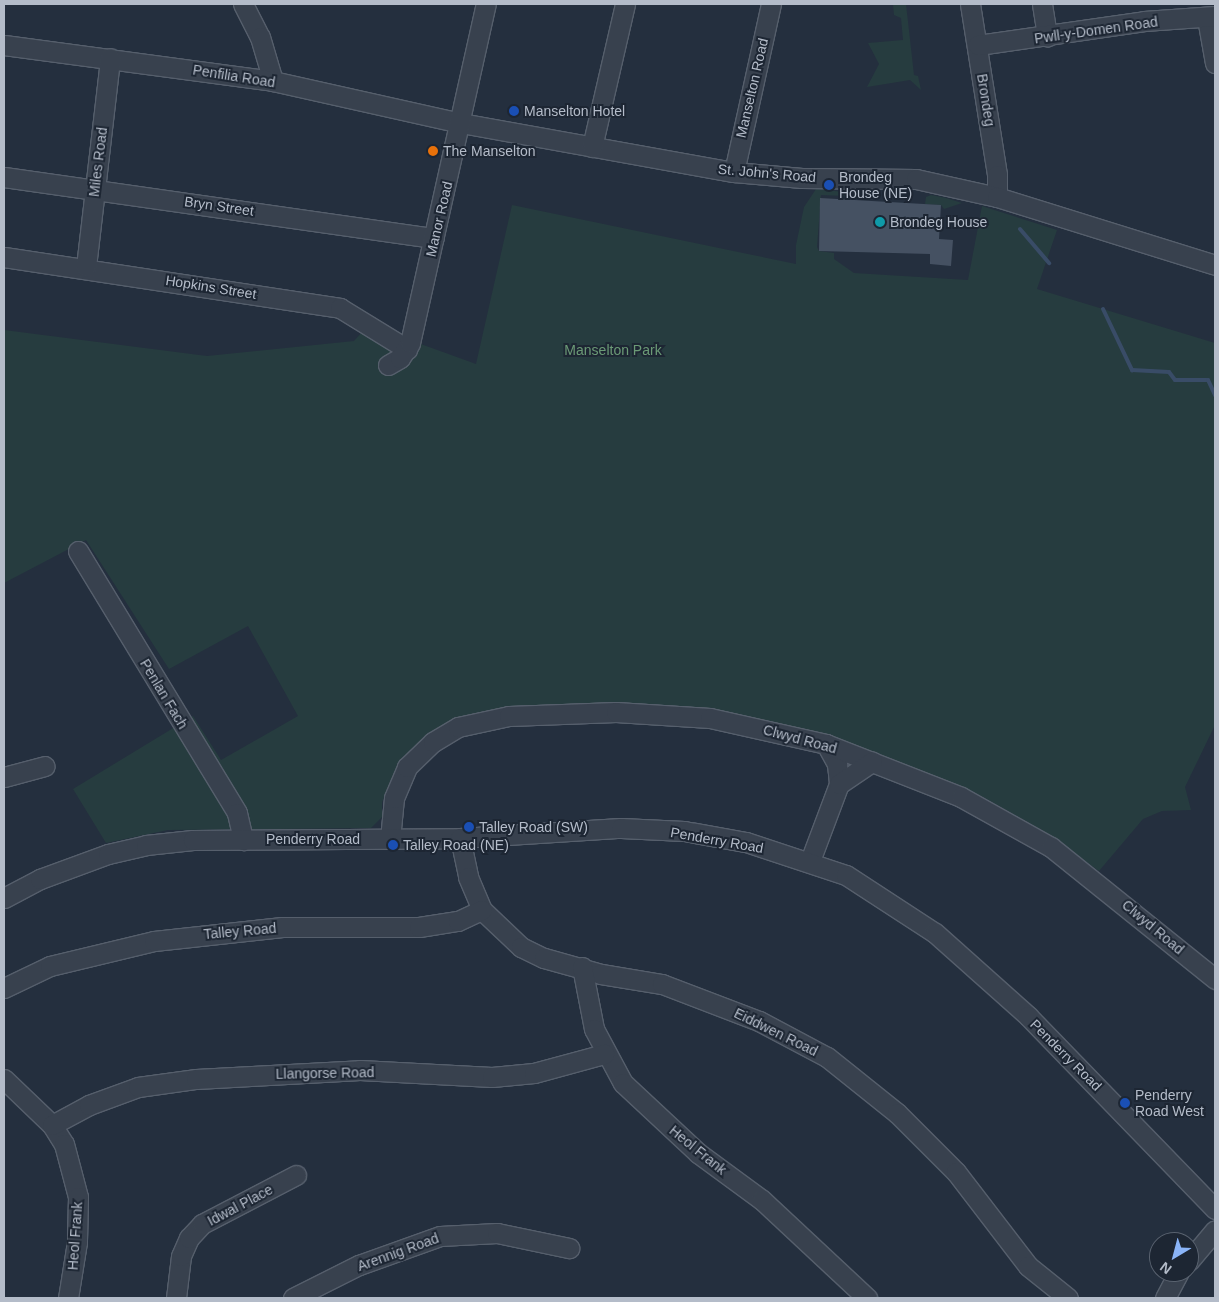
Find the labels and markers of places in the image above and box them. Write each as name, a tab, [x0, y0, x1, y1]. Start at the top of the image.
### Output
place label: Manselton Hotel	[524, 103, 625, 119]
marker: Manselton Hotel	[508, 105, 520, 117]
place label: The Manselton	[443, 143, 536, 159]
marker: The Manselton	[427, 145, 439, 157]
place label: Brondeg House (NE)	[839, 169, 912, 202]
marker: Brondeg House (NE)	[823, 179, 835, 191]
place label: Brondeg House	[890, 214, 987, 230]
marker: Brondeg House	[874, 216, 886, 228]
place label: Talley Road (SW)	[479, 819, 588, 835]
marker: Talley Road (SW)	[463, 821, 475, 833]
place label: Talley Road (NE)	[403, 837, 509, 853]
marker: Talley Road (NE)	[387, 839, 399, 851]
place label: Penderry Road West	[1135, 1087, 1204, 1120]
marker: Penderry Road West	[1119, 1097, 1131, 1109]

